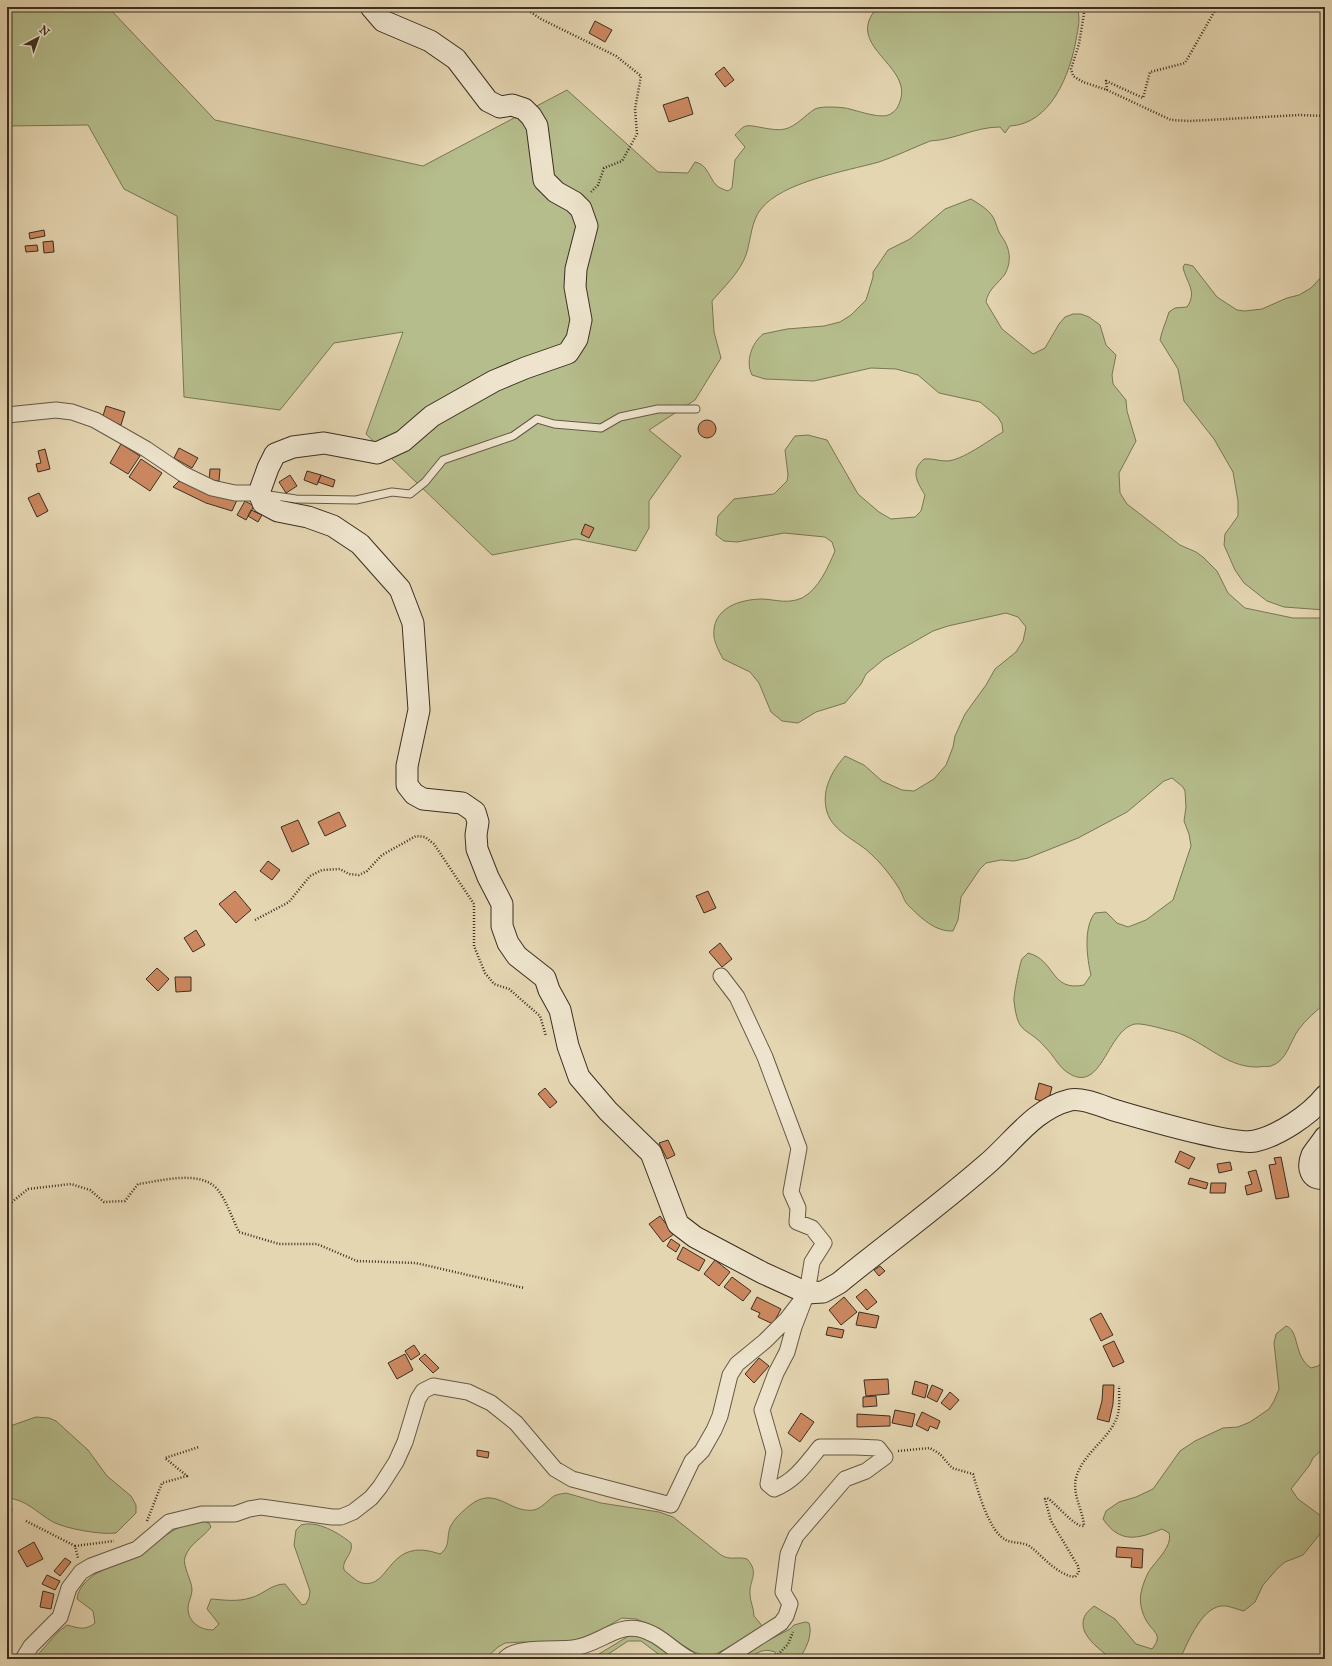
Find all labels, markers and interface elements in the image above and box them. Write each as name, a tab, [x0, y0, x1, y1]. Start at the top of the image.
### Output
north arrow	[18, 18, 58, 58]
text: N	[36, 23, 53, 39]

